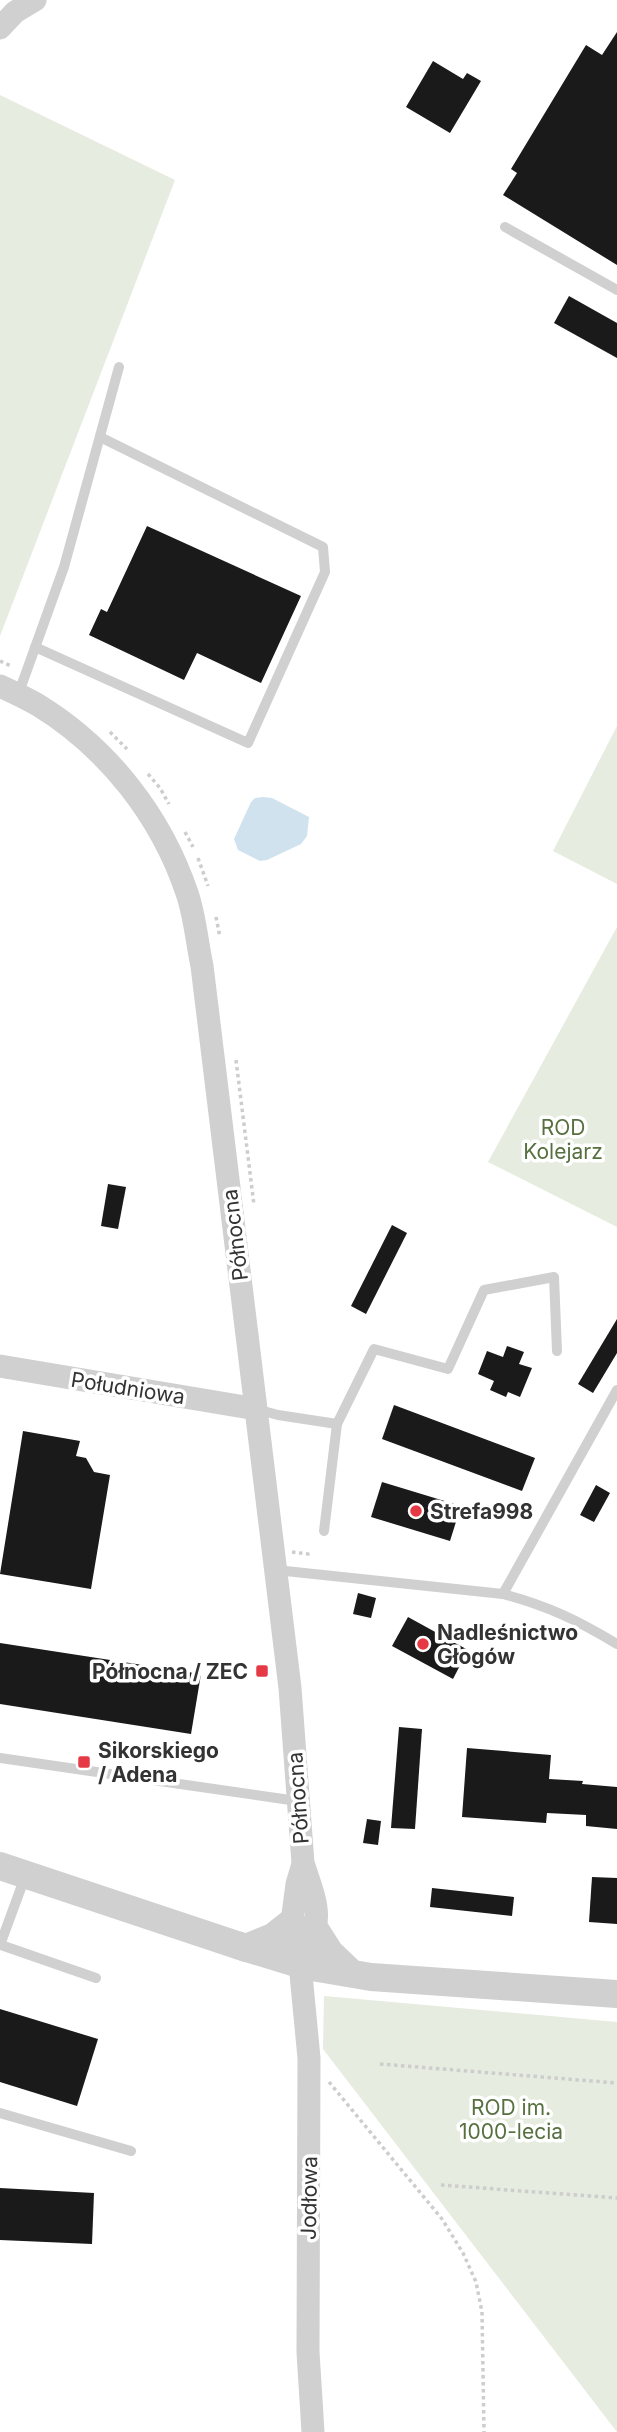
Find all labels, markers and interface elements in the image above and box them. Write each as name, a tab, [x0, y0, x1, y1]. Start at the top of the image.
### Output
park label: ROD Kolejarz	[523, 1115, 603, 1164]
street label: Północna	[217, 1188, 253, 1282]
street label: Południowa	[69, 1367, 187, 1409]
place label: Strefa998	[430, 1499, 533, 1524]
marker: Strefa998	[408, 1503, 424, 1519]
place label: Nadleśnictwo Głogów	[437, 1620, 578, 1669]
marker: Nadleśnictwo Głogów	[415, 1636, 431, 1652]
place label: Północna / ZEC	[92, 1659, 248, 1684]
marker: Północna / ZEC	[254, 1663, 270, 1679]
place label: Sikorskiego / Adena	[98, 1738, 219, 1787]
street label: Północna	[282, 1751, 314, 1845]
marker: Sikorskiego / Adena	[76, 1754, 92, 1770]
park label: ROD im. 1000-lecia	[459, 2095, 563, 2144]
street label: Jodłowa	[296, 2156, 322, 2240]

